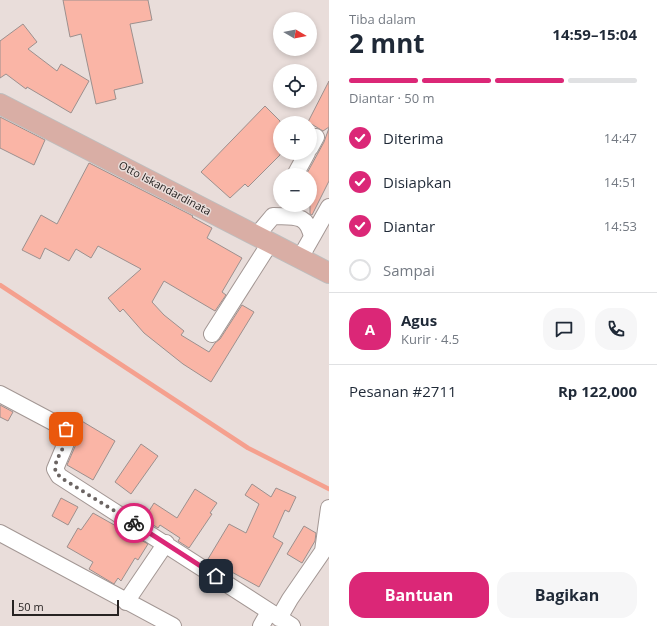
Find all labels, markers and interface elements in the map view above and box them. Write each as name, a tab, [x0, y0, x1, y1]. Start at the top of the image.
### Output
text: Tiba dalam	[349, 10, 416, 28]
north arrow	[273, 12, 317, 56]
map controls	[273, 12, 317, 212]
text: 14:59–15:04	[552, 24, 637, 44]
text: 2 mnt	[349, 25, 425, 61]
button: locate	[273, 64, 317, 108]
text: Diantar · 50 m	[349, 89, 435, 107]
button: +	[273, 116, 317, 160]
icon: check	[349, 127, 371, 149]
text: Diterima	[383, 128, 444, 148]
text: 14:47	[604, 129, 637, 147]
street label: Otto Iskandardinata	[116, 157, 214, 218]
button: −	[273, 168, 317, 212]
icon: check	[349, 171, 371, 193]
text: Disiapkan	[383, 172, 452, 192]
text: 14:51	[604, 173, 637, 191]
icon: check	[349, 215, 371, 237]
text: Diantar	[383, 216, 435, 236]
text: 14:53	[604, 217, 637, 235]
text: Sampai	[383, 260, 435, 280]
button: chat	[543, 308, 585, 350]
button: phone	[595, 308, 637, 350]
text: Agus	[401, 310, 437, 330]
text: A	[365, 319, 375, 339]
text: Kurir · 4.5	[401, 330, 459, 348]
text: Pesanan #2711	[349, 381, 457, 401]
text: Rp 122,000	[558, 381, 637, 401]
pin	[49, 412, 83, 446]
icon: bag	[55, 418, 77, 440]
courier	[114, 503, 154, 543]
icon: bike	[123, 512, 145, 534]
pin	[199, 559, 233, 593]
icon: home	[205, 565, 227, 587]
button: Bantuan	[349, 572, 489, 618]
button: Bagikan	[497, 572, 637, 618]
scale bar	[12, 598, 119, 617]
text: 50 m	[18, 599, 44, 614]

